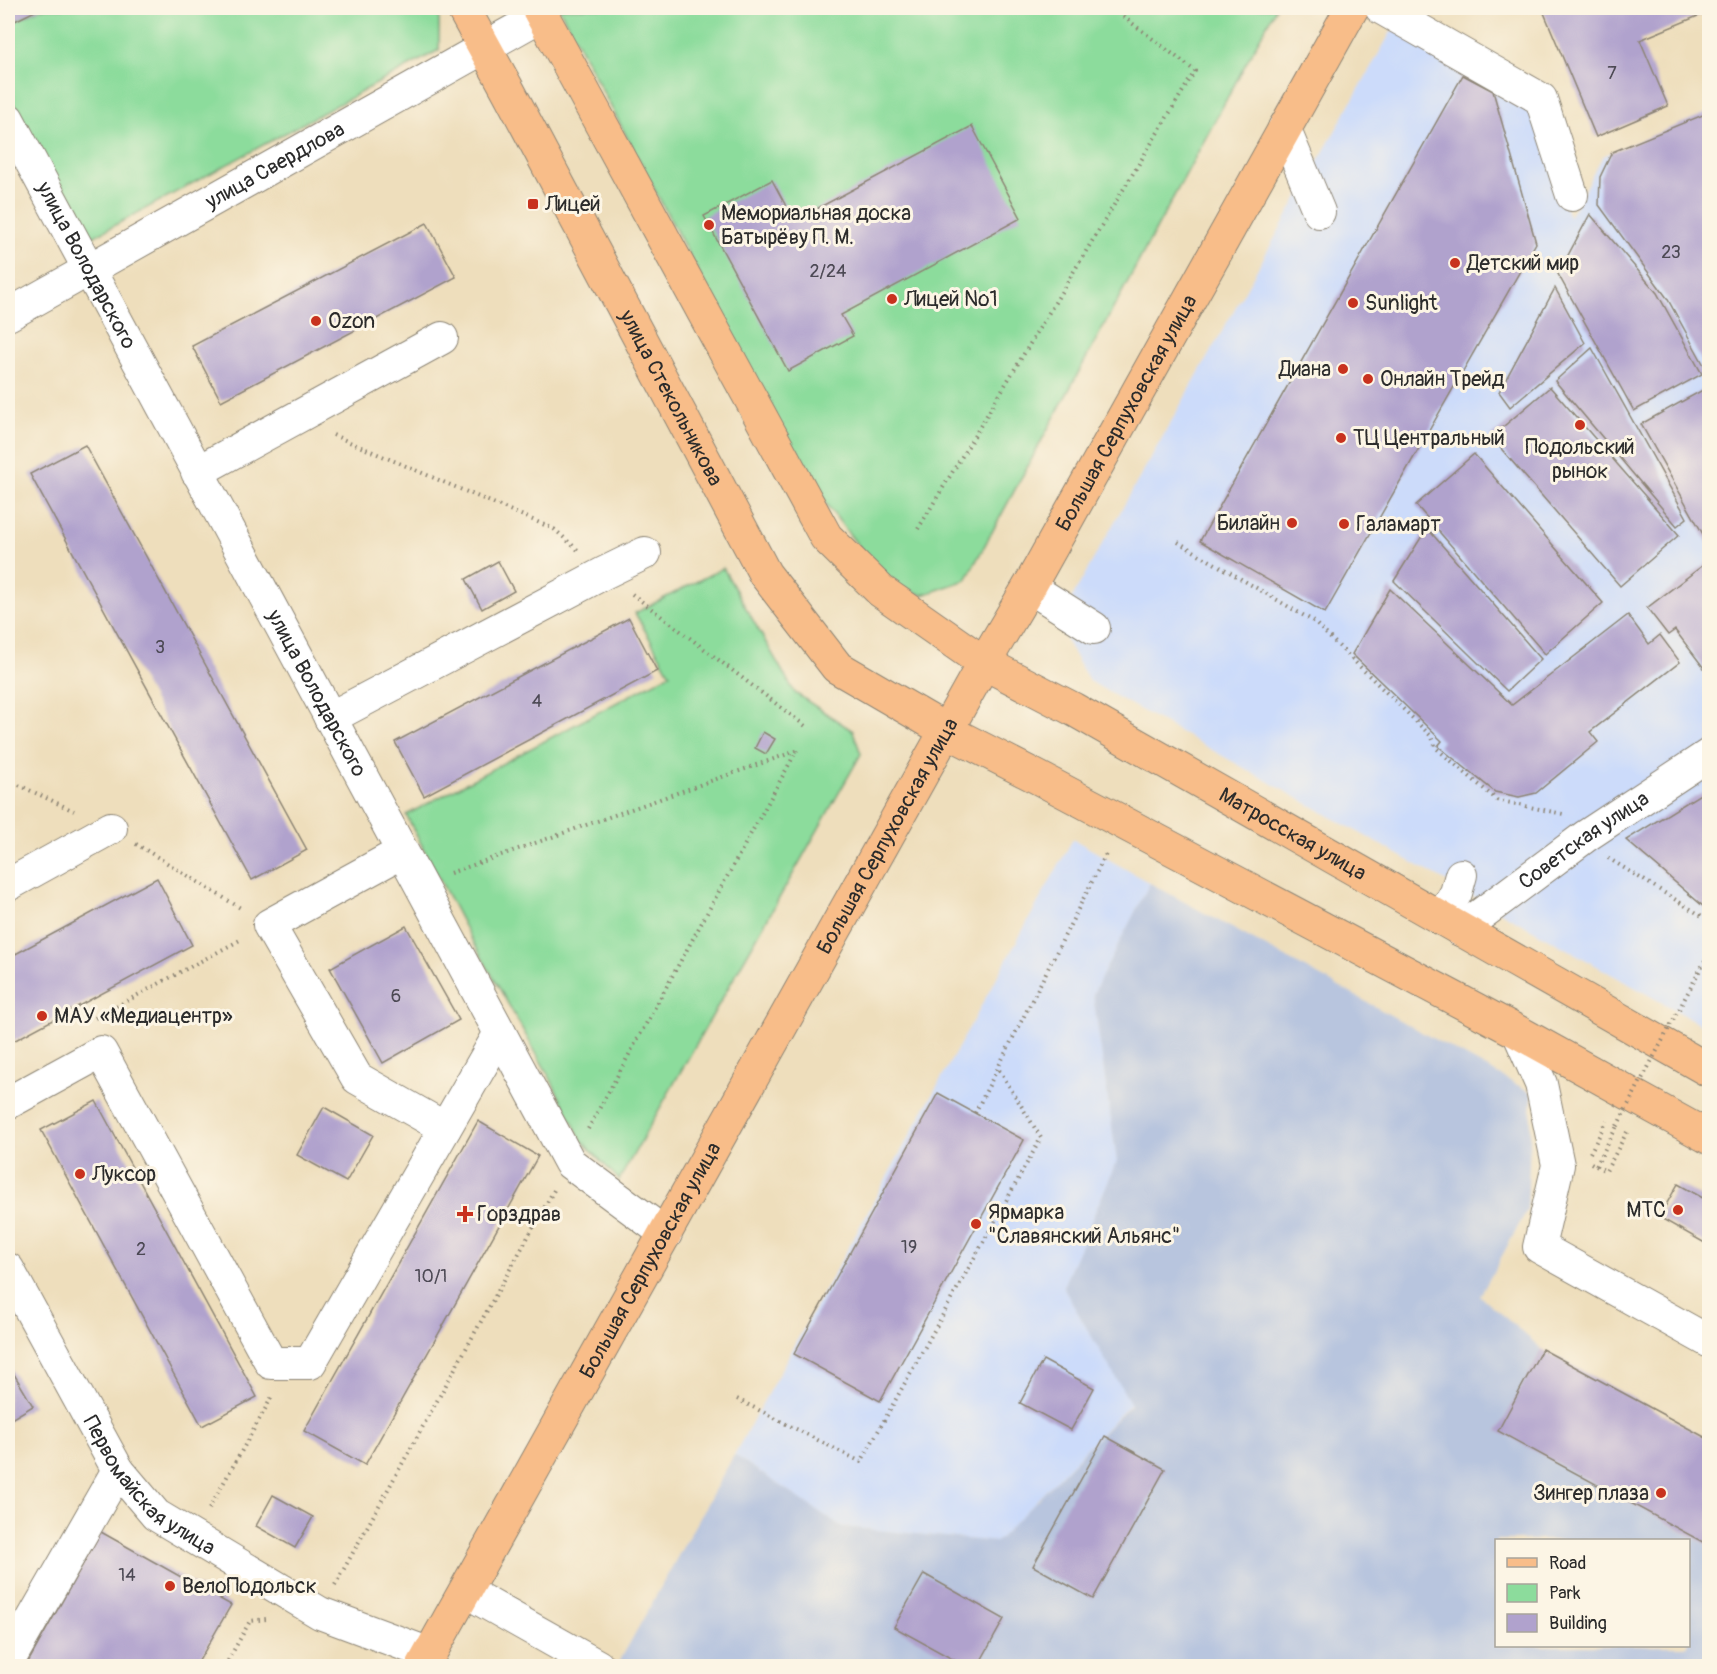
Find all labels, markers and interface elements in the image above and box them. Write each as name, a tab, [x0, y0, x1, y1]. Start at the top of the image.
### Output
house number: 7	[1607, 62, 1617, 85]
street label: улица Свердлова	[200, 116, 349, 216]
street label: улица Володарского	[30, 176, 142, 354]
place label: Лицeй	[544, 191, 601, 218]
marker: Лицeй	[526, 197, 540, 211]
place label: Мемориальная доска Батырёву П. М.	[721, 200, 911, 251]
marker: Мемориальная доска Батырёву П. М.	[702, 218, 716, 232]
house number: 23	[1661, 241, 1681, 264]
place label: Детский мир	[1466, 250, 1579, 277]
marker: Детский мир	[1448, 256, 1462, 270]
house number: 2/24	[809, 260, 847, 283]
place label: Лицeй №1	[903, 286, 998, 313]
street label: Большая Серпуховская улица	[1050, 290, 1203, 536]
place label: Sunlight	[1365, 290, 1438, 317]
marker: Лицeй №1	[885, 292, 899, 306]
marker: Sunlight	[1346, 296, 1360, 310]
street label: улица Стекольникова	[613, 304, 729, 491]
place label: Ozon	[328, 308, 375, 335]
marker: Ozon	[309, 314, 323, 328]
place label: Диана	[1278, 356, 1331, 383]
marker: Диана	[1336, 362, 1350, 376]
place label: Онлайн Трейд	[1380, 366, 1505, 393]
marker: Онлайн Трейд	[1361, 372, 1375, 386]
marker: Подольский рынок	[1573, 418, 1587, 432]
place label: ТЦ Центральный	[1353, 425, 1505, 452]
marker: ТЦ Центральный	[1334, 431, 1348, 445]
place label: Подольский рынок	[1525, 434, 1635, 485]
place label: Билайн	[1217, 510, 1280, 537]
place label: Галамарт	[1356, 511, 1441, 538]
marker: Билайн	[1285, 516, 1299, 530]
marker: Галамарт	[1337, 517, 1351, 531]
street label: улица Володарского	[260, 604, 373, 782]
house number: 3	[155, 636, 165, 659]
house number: 4	[532, 690, 543, 713]
street label: Большая Серпуховская улица	[811, 713, 965, 959]
street label: Матросская улица	[1214, 782, 1371, 887]
street label: Советская улица	[1513, 785, 1654, 896]
house number: 6	[391, 985, 401, 1008]
place label: МАУ «Медиацентр»	[54, 1003, 233, 1030]
marker: МАУ «Медиацентр»	[35, 1009, 49, 1023]
street label: Большая Серпуховская улица	[574, 1137, 727, 1383]
place label: Луксор	[91, 1161, 156, 1188]
marker: Луксор	[73, 1167, 87, 1181]
place label: МТС	[1626, 1197, 1666, 1224]
place label: Ярмарка "Славянский Альянс"	[988, 1199, 1180, 1250]
place label: Горздрав	[477, 1201, 561, 1228]
marker: МТС	[1671, 1203, 1685, 1217]
marker: Горздрав	[458, 1207, 472, 1221]
marker: Ярмарка "Славянский Альянс"	[969, 1217, 983, 1231]
house number: 19	[901, 1236, 917, 1259]
house number: 2	[136, 1238, 146, 1261]
house number: 10/1	[415, 1265, 447, 1288]
street label: Первомайская улица	[77, 1411, 220, 1561]
place label: Зингер плаза	[1533, 1480, 1649, 1507]
marker: Зингер плаза	[1654, 1486, 1668, 1500]
legend	[1495, 1539, 1690, 1647]
text: Road	[1549, 1552, 1586, 1575]
house number: 14	[118, 1564, 136, 1587]
place label: ВелоПодольск	[182, 1573, 317, 1600]
marker: ВелоПодольск	[163, 1579, 177, 1593]
text: Park	[1549, 1582, 1581, 1605]
text: Building	[1549, 1612, 1607, 1635]

